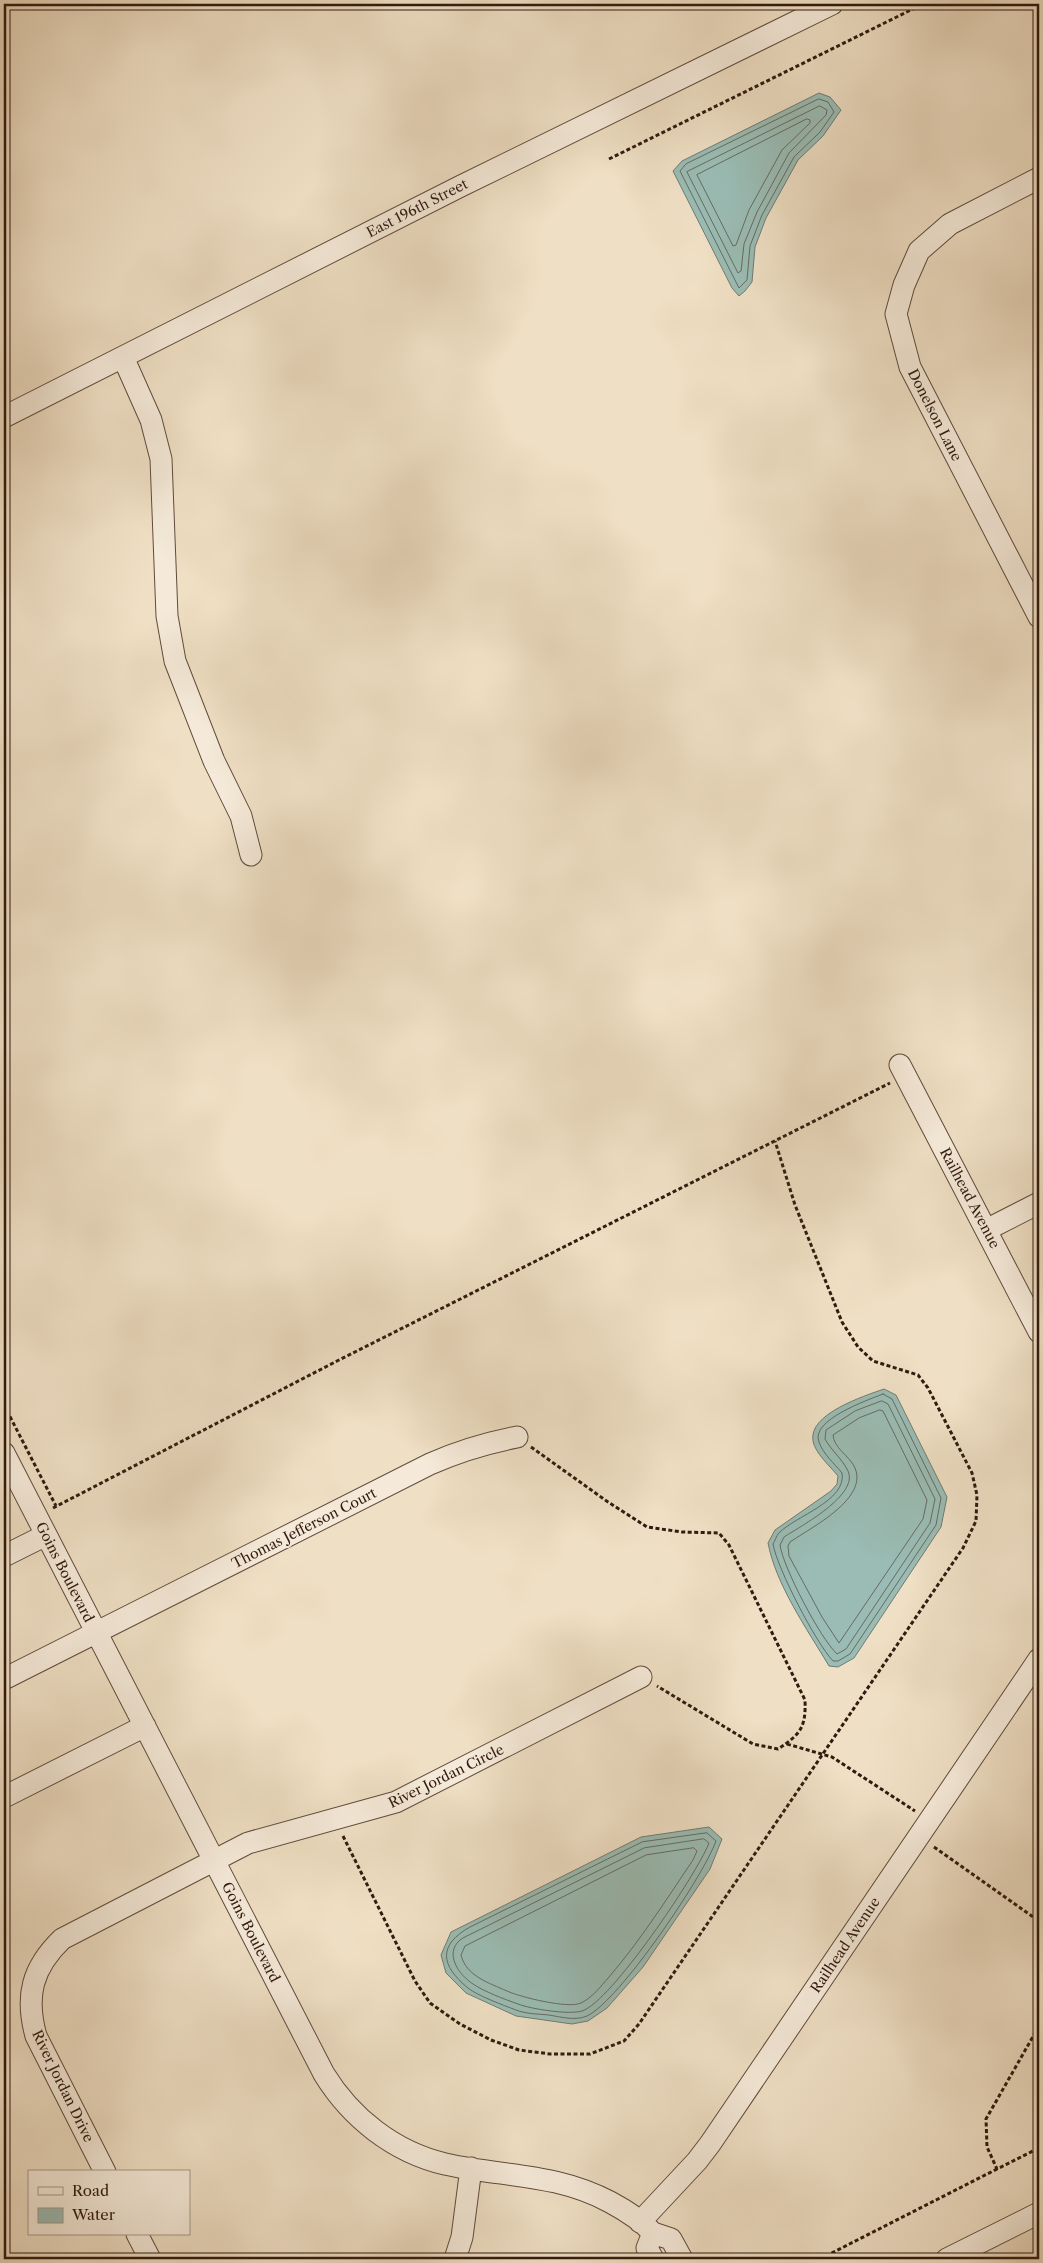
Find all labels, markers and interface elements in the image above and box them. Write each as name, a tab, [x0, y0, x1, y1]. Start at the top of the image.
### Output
street label: East 196th Street	[363, 175, 471, 241]
street label: Donelson Lane	[904, 366, 966, 464]
street label: Railhead Avenue	[936, 1145, 1004, 1252]
street label: Thomas Jefferson Court	[229, 1484, 379, 1572]
street label: Goins Boulevard	[32, 1519, 98, 1626]
street label: River Jordan Circle	[385, 1740, 507, 1812]
street label: Goins Boulevard	[218, 1879, 284, 1986]
street label: Railhead Avenue	[806, 1894, 884, 1996]
street label: River Jordan Drive	[28, 2027, 98, 2145]
legend	[28, 2170, 190, 2236]
text: Road	[72, 2181, 109, 2200]
text: Water	[71, 2205, 116, 2224]

